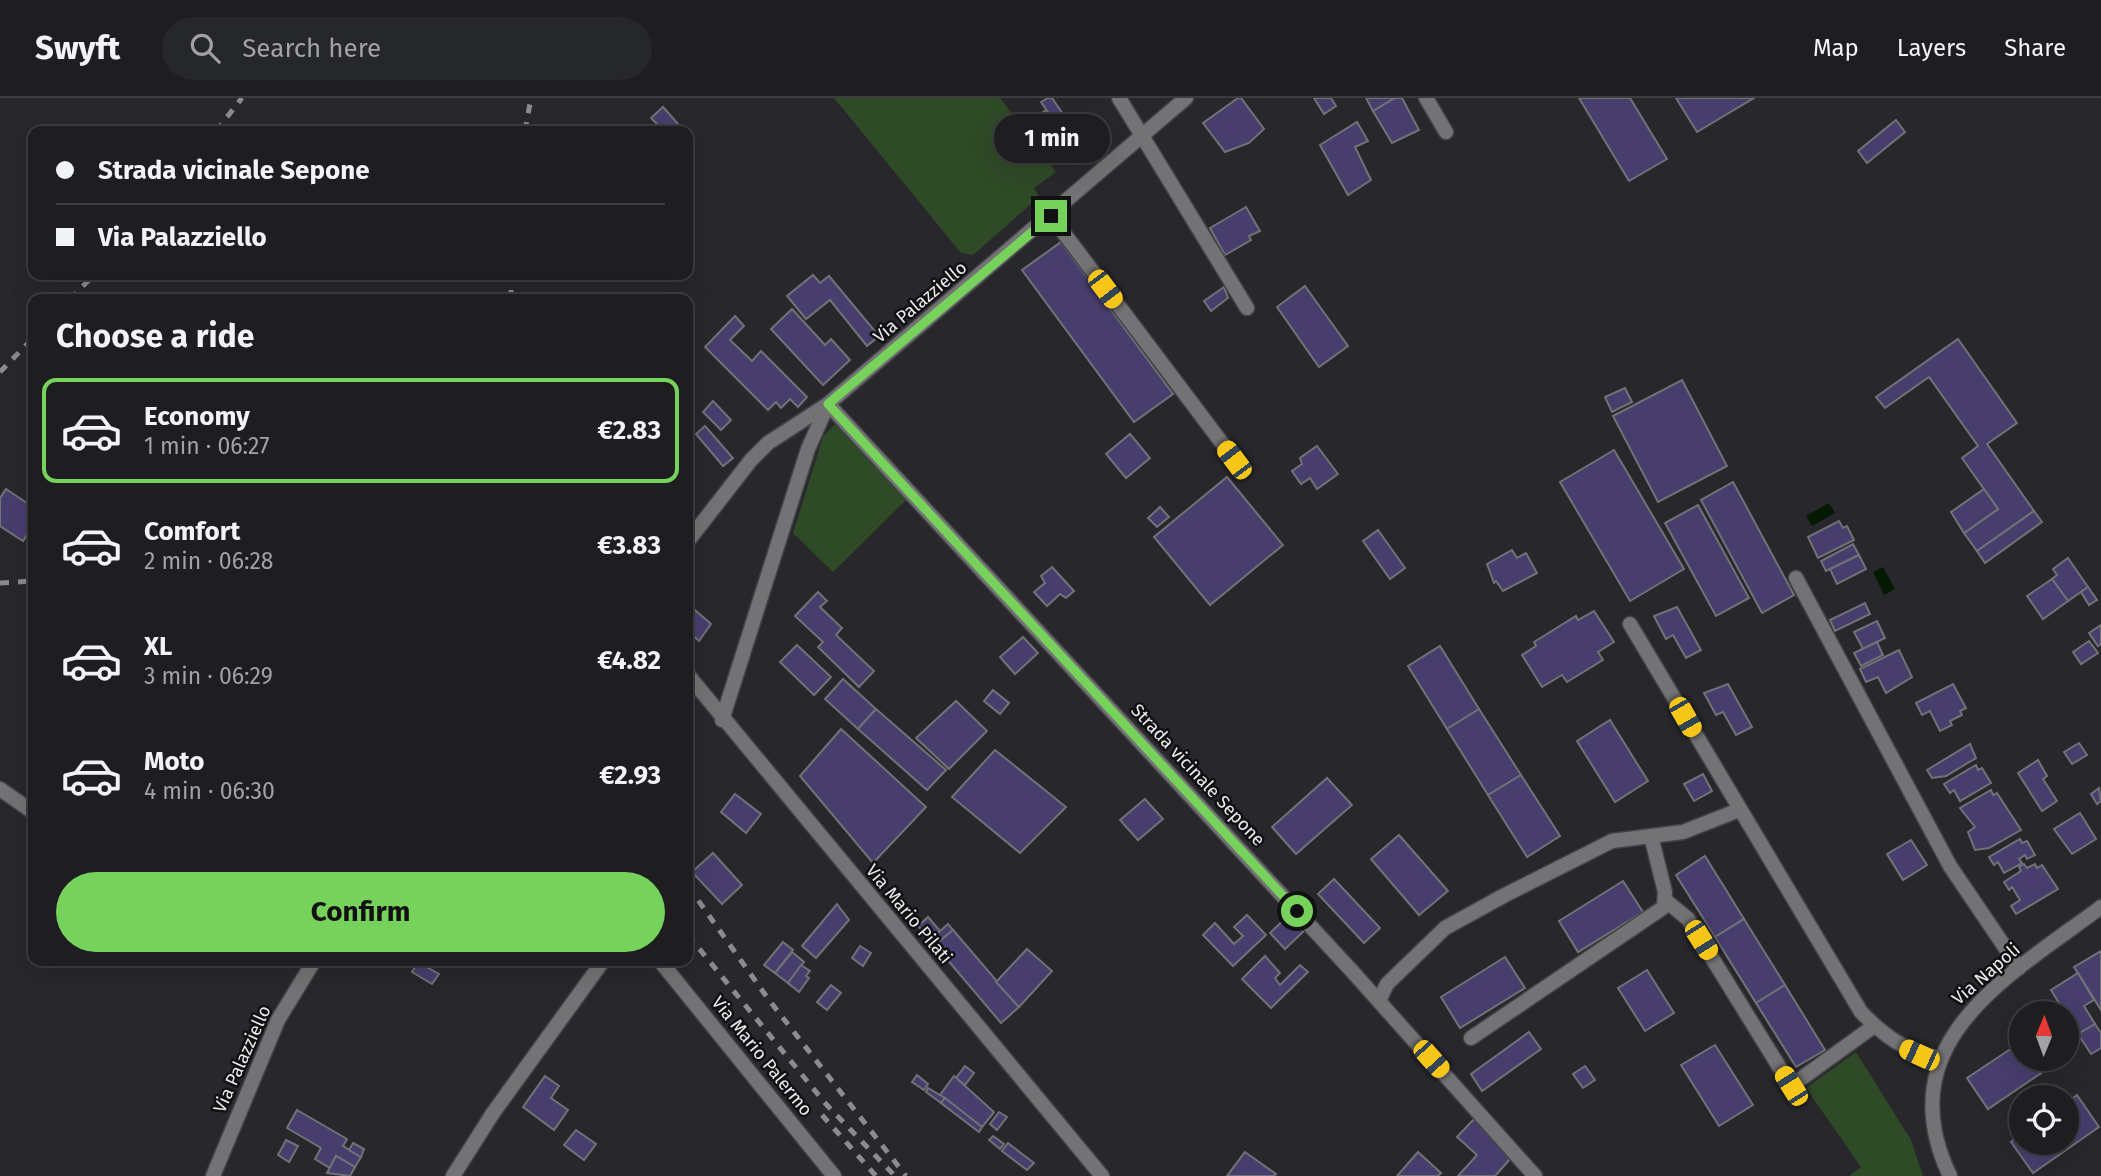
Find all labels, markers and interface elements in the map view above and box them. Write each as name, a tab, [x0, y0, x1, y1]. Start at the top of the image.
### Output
search box	[162, 17, 652, 80]
text: Swyft	[35, 28, 120, 68]
icon: search	[186, 29, 224, 67]
text: Search here	[242, 33, 381, 64]
text: Map	[1813, 34, 1859, 62]
text: Layers	[1897, 34, 1966, 62]
text: Share	[2004, 34, 2066, 62]
callout: 1 min	[993, 115, 1109, 164]
text: 1 min	[1024, 124, 1080, 152]
text: Strada vicinale Sepone	[98, 155, 370, 186]
route end	[1035, 200, 1067, 232]
text: Via Palazziello	[98, 222, 267, 253]
street label: Via Palazziello	[869, 257, 971, 347]
car	[1084, 266, 1127, 312]
text: Choose a ride	[56, 317, 254, 355]
icon: car	[60, 399, 123, 462]
text: Economy	[144, 401, 250, 432]
text: €2.83	[598, 415, 661, 446]
text: 1 min · 06:27	[144, 432, 269, 460]
car	[1213, 437, 1256, 483]
icon: car	[60, 514, 123, 577]
text: Comfort	[144, 516, 240, 547]
text: €3.83	[597, 530, 661, 561]
text: 2 min · 06:28	[144, 547, 274, 575]
icon: car	[60, 629, 123, 692]
text: XL	[144, 631, 172, 662]
text: €4.82	[597, 645, 661, 676]
text: 3 min · 06:29	[144, 662, 273, 690]
car	[1666, 694, 1705, 740]
street label: Strada vicinale Sepone	[1126, 699, 1270, 851]
icon: car	[60, 744, 123, 807]
text: Moto	[144, 746, 204, 777]
text: €2.93	[599, 760, 661, 791]
text: 4 min · 06:30	[144, 777, 275, 805]
street label: Via Mario Pilati	[861, 860, 957, 968]
button: Confirm	[56, 872, 665, 952]
route start	[1281, 895, 1313, 927]
car	[1681, 917, 1722, 963]
street label: Via Napoli	[1947, 938, 2025, 1010]
street label: Via Mario Palermo	[707, 992, 817, 1120]
north arrow	[2009, 1001, 2079, 1071]
map controls	[2009, 1001, 2079, 1155]
street label: Via Palazziello	[209, 1002, 275, 1116]
car	[1410, 1036, 1453, 1082]
car	[1896, 1037, 1943, 1073]
car	[1771, 1063, 1812, 1109]
button: locate	[2009, 1085, 2079, 1155]

